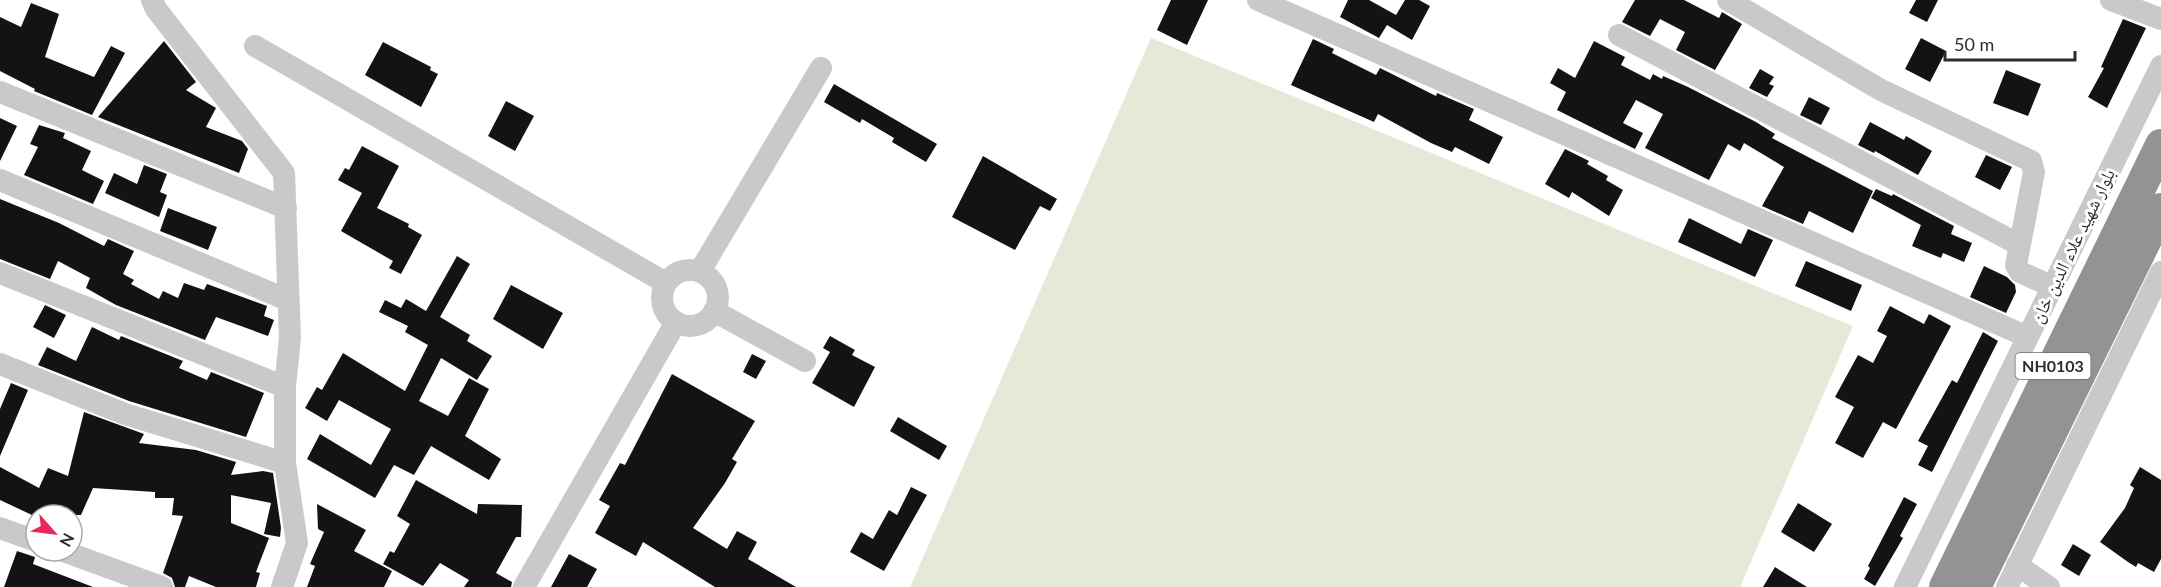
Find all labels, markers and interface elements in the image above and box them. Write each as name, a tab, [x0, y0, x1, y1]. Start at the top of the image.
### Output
scale bar	[1945, 24, 2076, 62]
text: 50 m	[1954, 33, 1994, 55]
street label: بلوار شهید علاء الدین خان	[2025, 165, 2120, 327]
road number: NH0103	[2016, 353, 2090, 379]
north arrow	[24, 503, 84, 563]
text: N	[56, 530, 79, 550]

